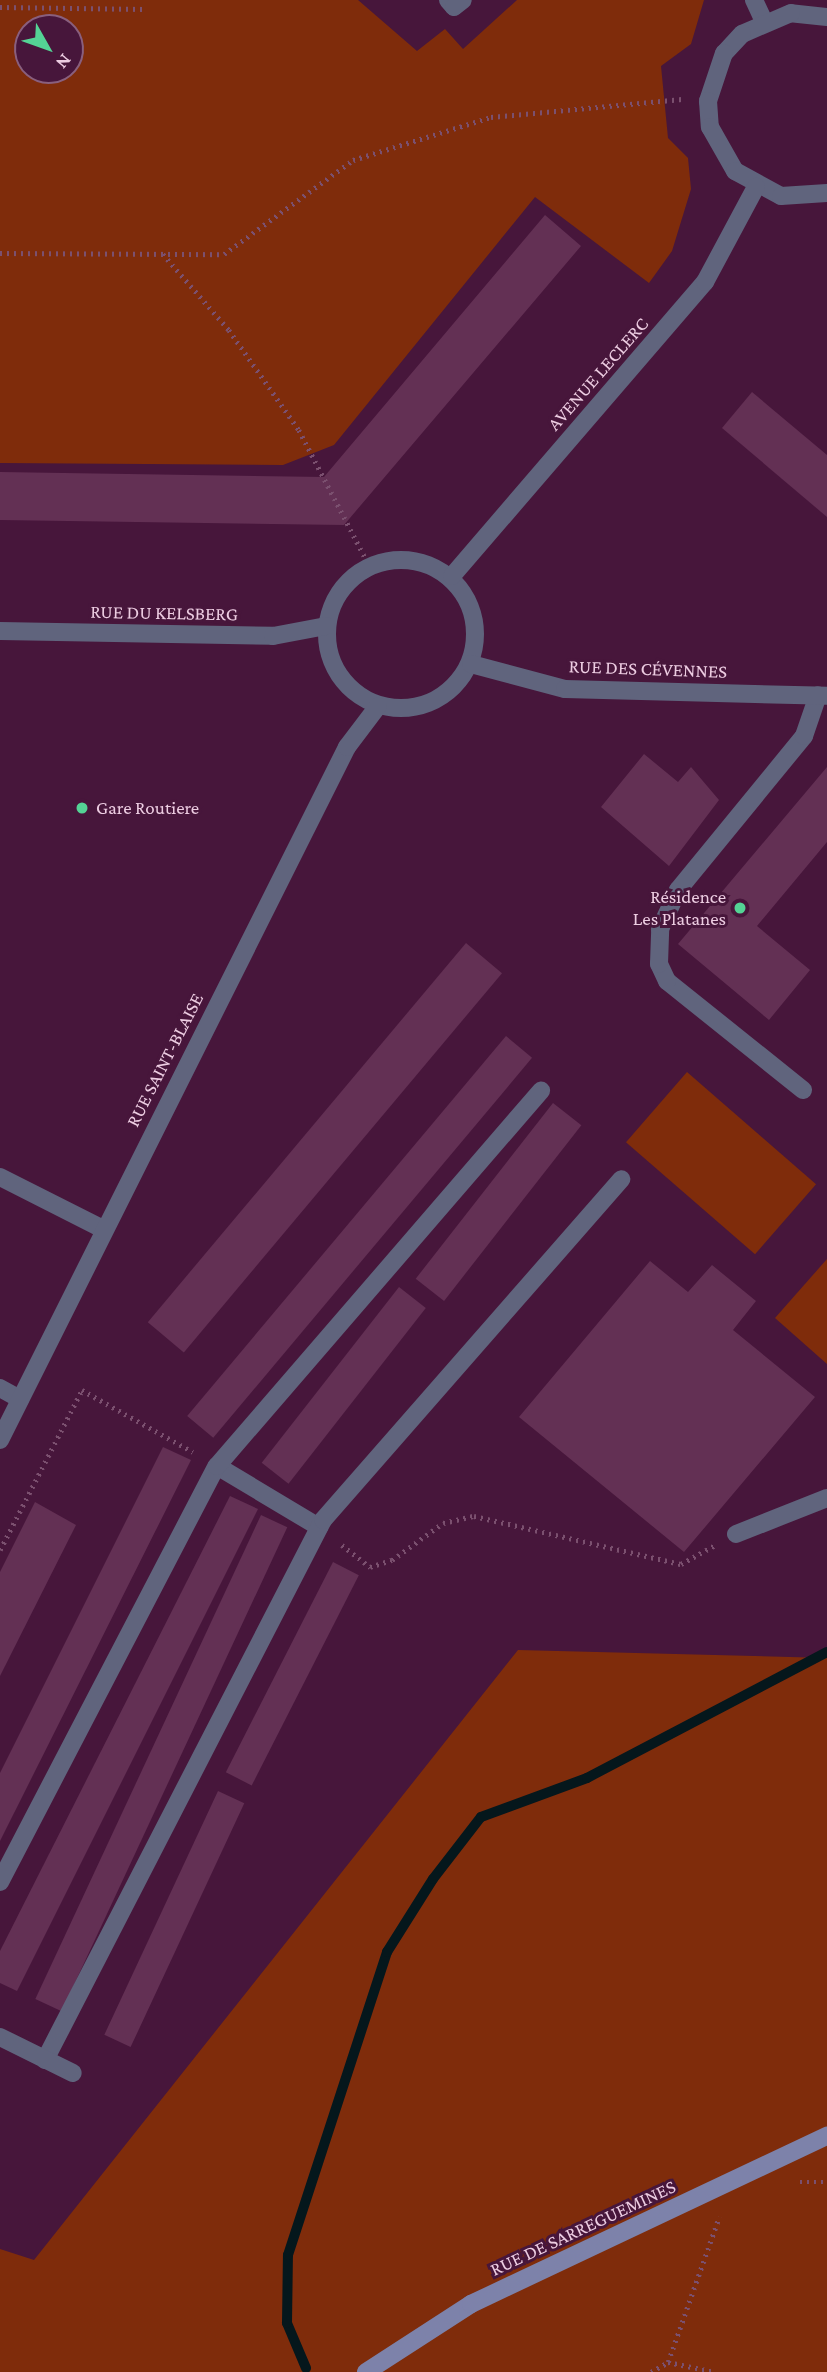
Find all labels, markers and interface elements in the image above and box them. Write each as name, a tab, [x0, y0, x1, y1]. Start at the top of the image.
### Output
north arrow	[14, 14, 84, 84]
text: N	[52, 50, 76, 73]
street label: AVENUE LECLERC	[543, 313, 653, 435]
street label: RUE DU KELSBERG	[90, 600, 238, 626]
street label: RUE DES CÉVENNES	[568, 655, 728, 683]
place label: Gare Routiere	[96, 797, 199, 819]
marker: Gare Routiere	[74, 800, 90, 816]
place label: Résidence Les Platanes	[633, 886, 726, 930]
marker: Résidence Les Platanes	[732, 900, 748, 916]
street label: RUE SAINT-BLAISE	[121, 989, 209, 1131]
street label: RUE DE SARREGUEMINES	[487, 2175, 679, 2281]

